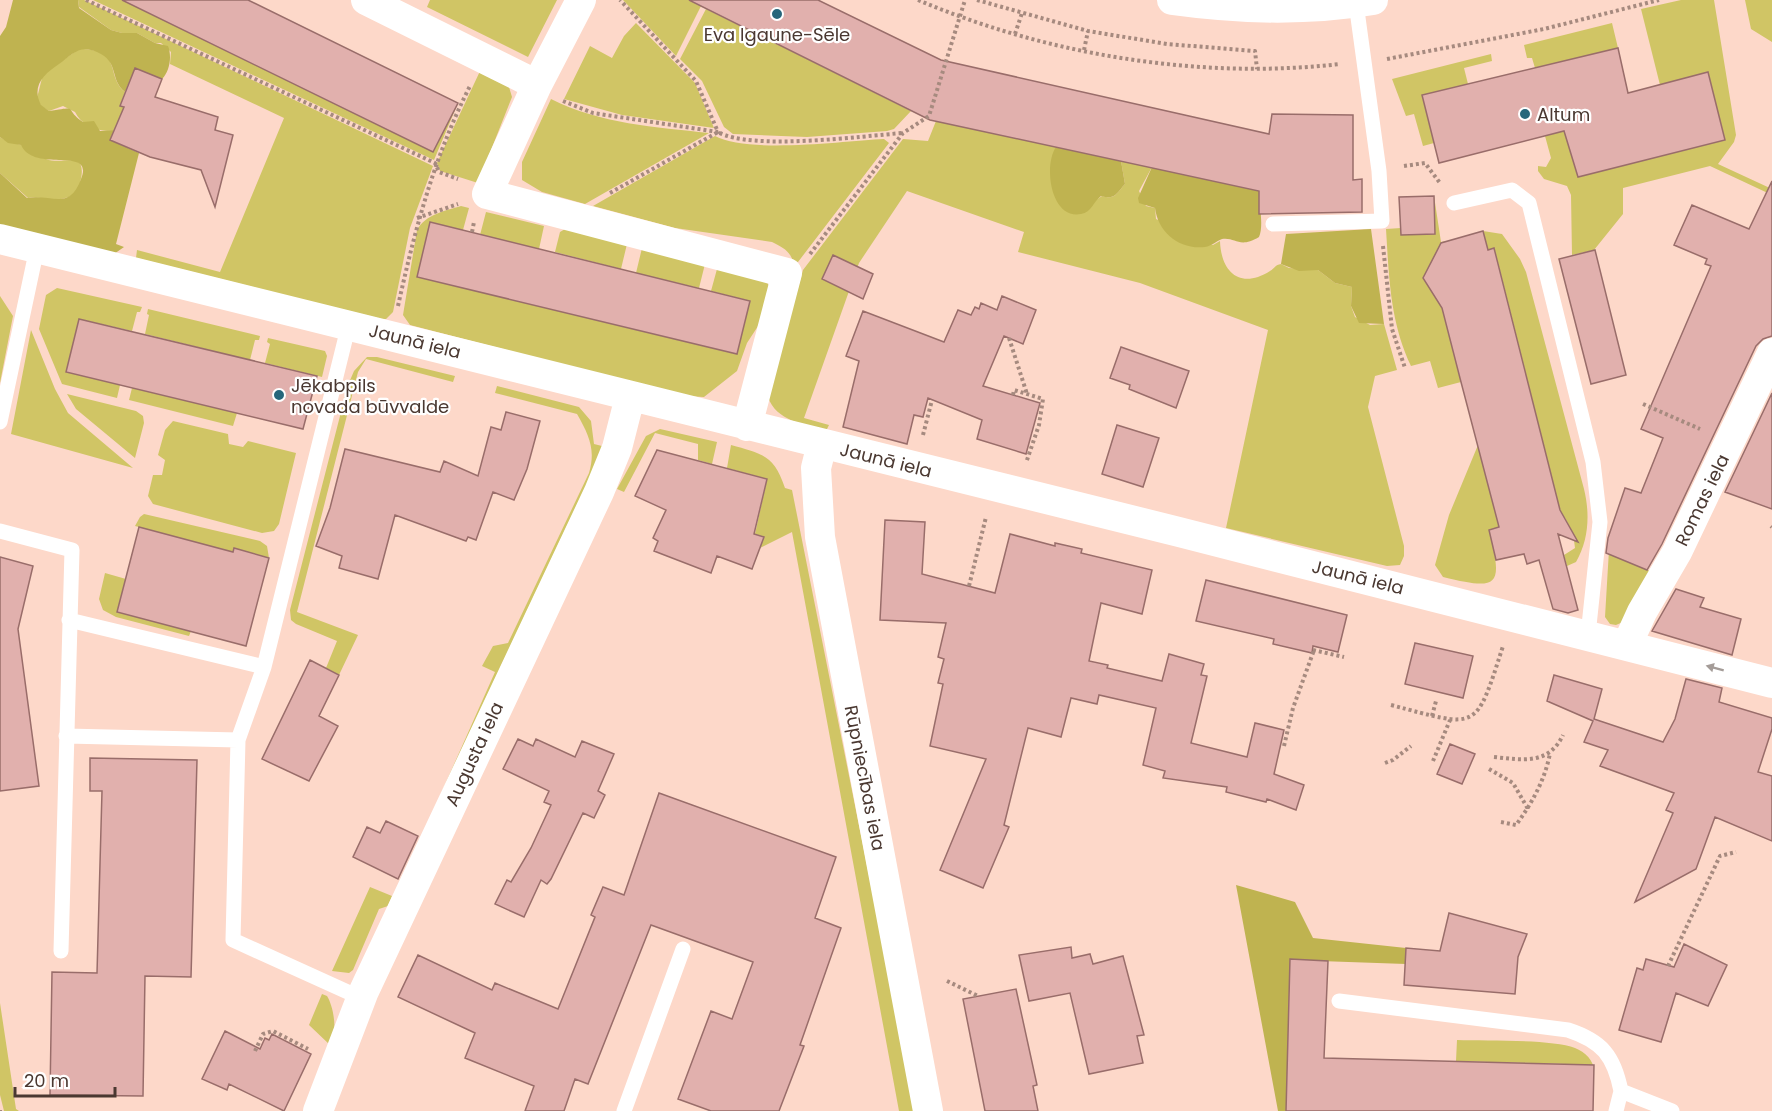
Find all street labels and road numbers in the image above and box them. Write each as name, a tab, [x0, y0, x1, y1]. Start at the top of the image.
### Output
street label: Jaunā iela	[366, 318, 464, 364]
street label: Jaunā iela	[837, 437, 935, 483]
street label: Romas iela	[1669, 450, 1735, 550]
street label: Jaunā iela	[1309, 554, 1407, 600]
street label: Augusta iela	[439, 698, 509, 810]
street label: Rūpniecības iela	[839, 703, 891, 853]

